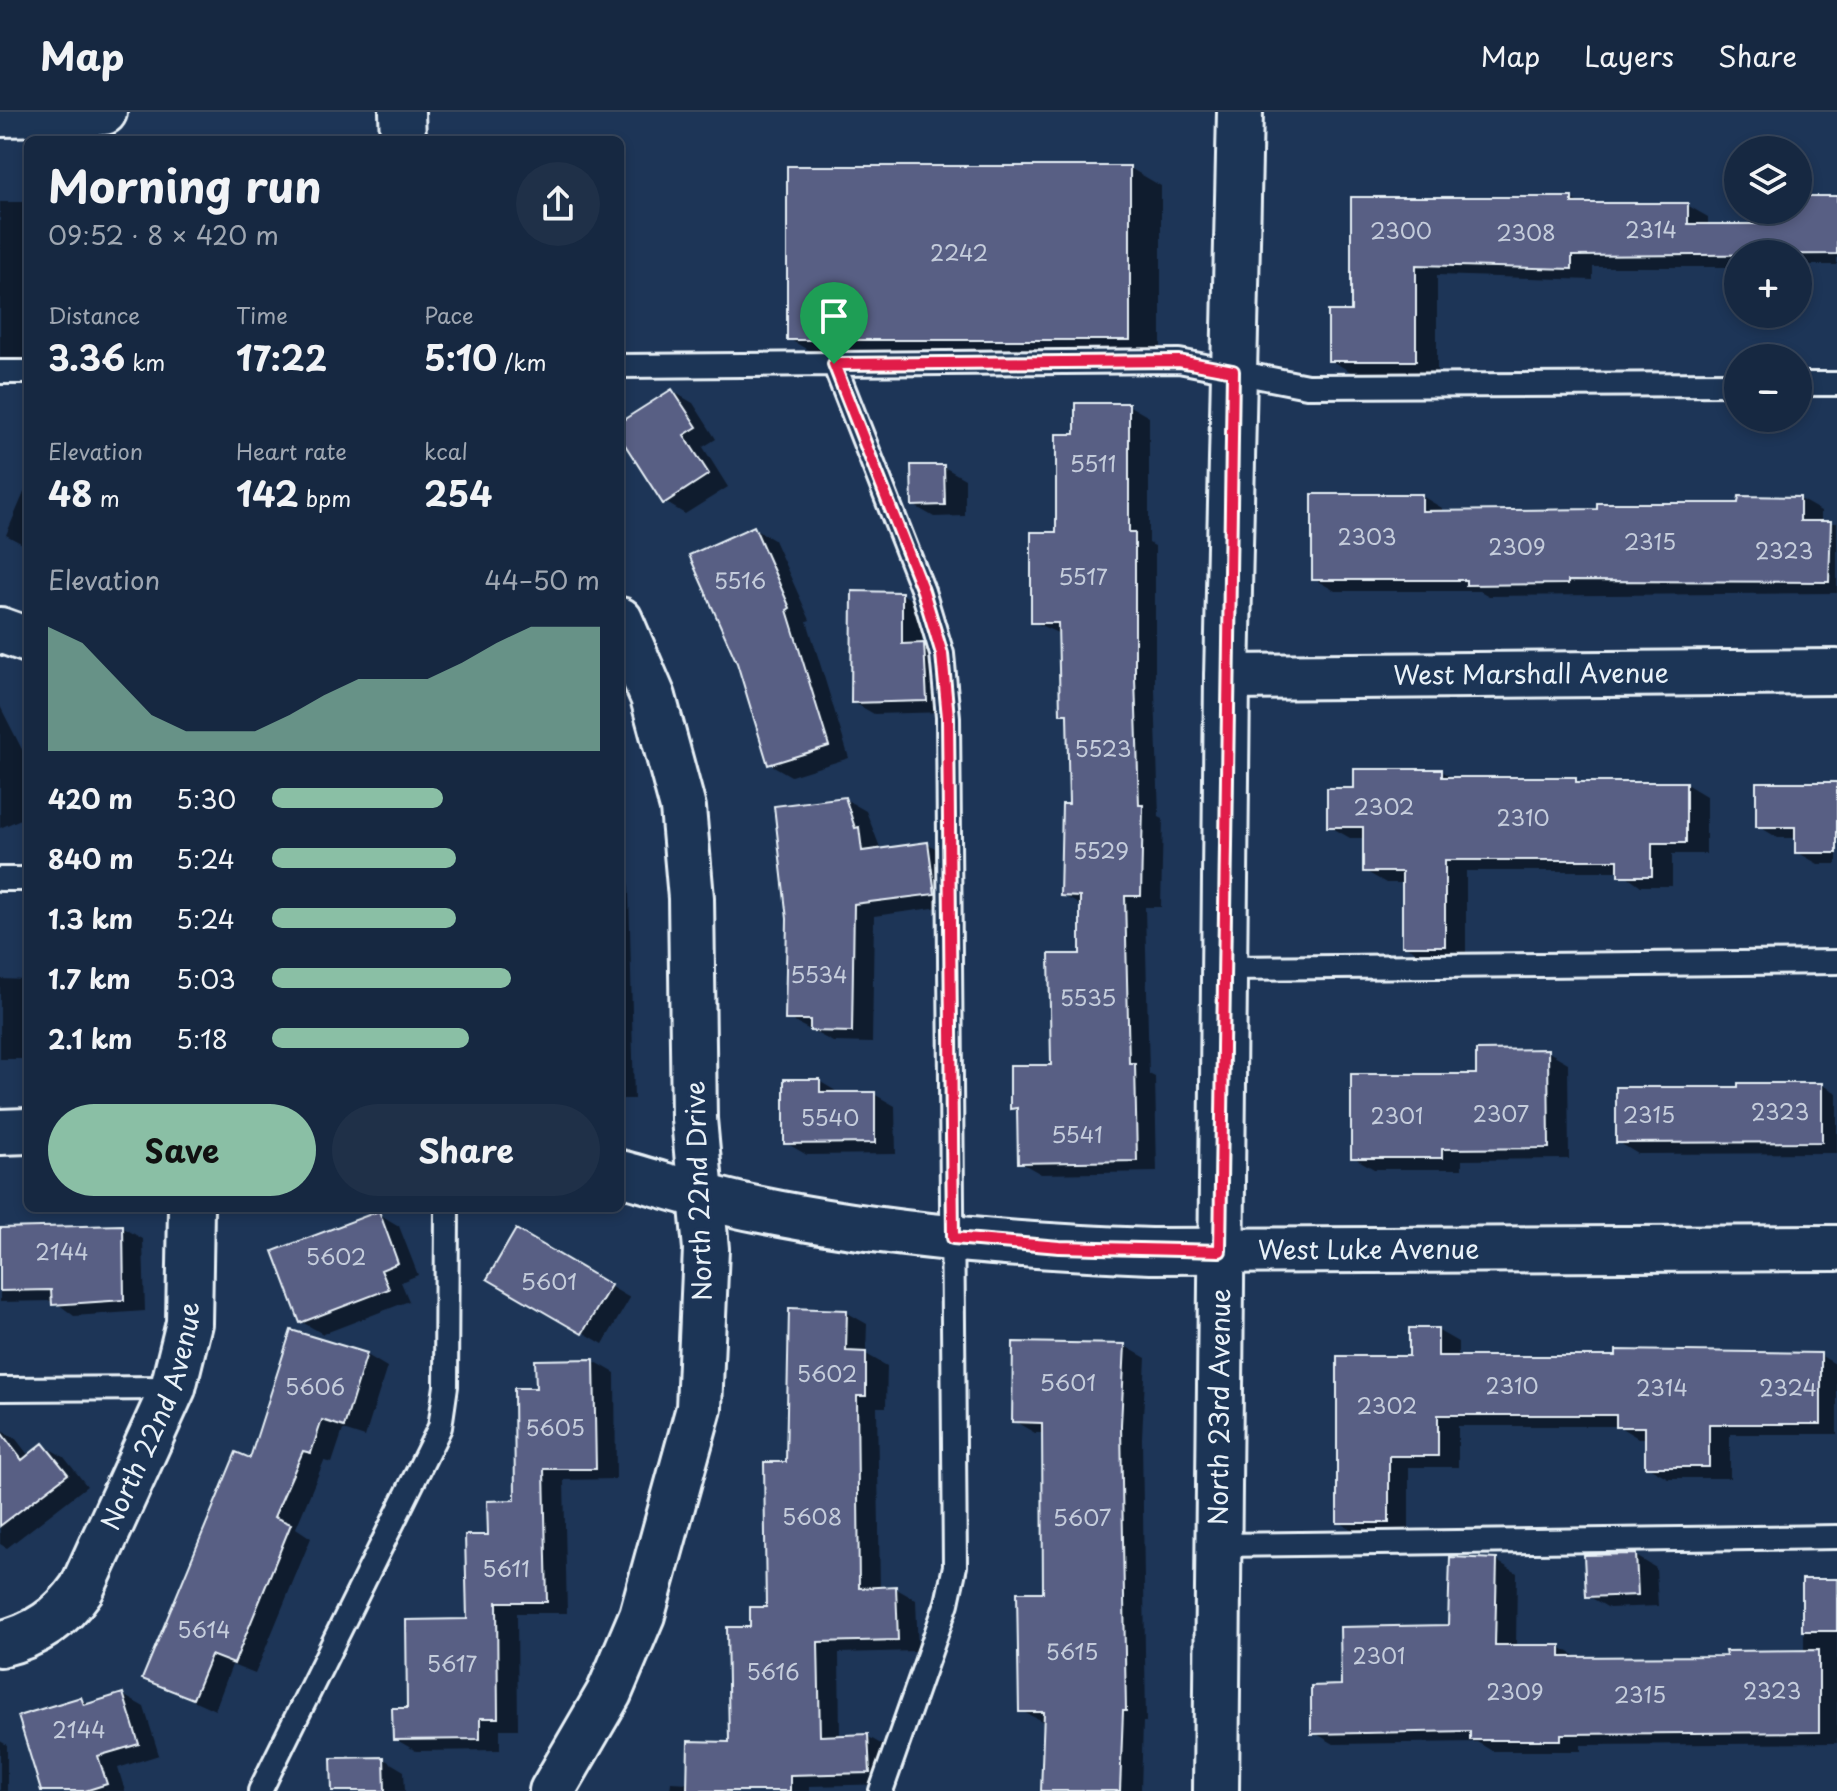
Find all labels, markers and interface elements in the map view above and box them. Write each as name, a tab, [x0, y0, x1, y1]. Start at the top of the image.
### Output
text: Map	[40, 27, 124, 84]
text: Map	[1480, 34, 1540, 77]
text: Layers	[1584, 34, 1674, 77]
text: Share	[1718, 34, 1797, 77]
map controls	[1724, 136, 1812, 432]
button: layers	[1724, 136, 1812, 224]
text: Morning run	[48, 152, 322, 218]
button: share	[516, 162, 600, 246]
house number: 2314	[1625, 212, 1677, 245]
house number: 2300	[1370, 213, 1432, 246]
text: 09:52 · 8 × 420 m	[48, 215, 279, 254]
house number: 2308	[1496, 215, 1556, 248]
house number: 2242	[930, 235, 988, 268]
button: +	[1724, 240, 1812, 328]
pin	[800, 282, 868, 364]
icon: arrive	[812, 294, 856, 338]
text: Distance	[48, 298, 140, 331]
text: Time	[236, 298, 288, 331]
text: Pace	[424, 298, 474, 331]
text: 3.36	[48, 331, 125, 383]
text: 17:22	[236, 331, 327, 383]
text: 5:10	[424, 331, 497, 383]
button: −	[1724, 344, 1812, 432]
text: km	[125, 345, 165, 378]
text: /km	[497, 345, 546, 378]
text: Elevation	[48, 434, 143, 467]
text: Heart rate	[236, 434, 347, 467]
text: kcal	[424, 434, 468, 467]
house number: 5511	[1070, 446, 1116, 479]
text: 48	[48, 467, 93, 519]
text: 142	[236, 467, 299, 519]
text: 254	[424, 467, 492, 519]
text: m	[93, 481, 120, 514]
text: bpm	[299, 481, 351, 514]
house number: 2303	[1337, 519, 1397, 552]
house number: 2315	[1624, 524, 1676, 557]
house number: 2309	[1488, 529, 1546, 562]
house number: 2323	[1755, 533, 1813, 566]
house number: 5517	[1058, 559, 1108, 592]
text: Elevation	[48, 560, 160, 599]
text: 44–50 m	[484, 560, 600, 599]
house number: 5516	[714, 563, 766, 596]
street label: West Marshall Avenue	[1393, 652, 1669, 694]
house number: 5523	[1075, 731, 1131, 764]
text: 420 m	[48, 779, 133, 818]
text: 5:30	[176, 779, 236, 818]
house number: 2302	[1354, 789, 1414, 822]
house number: 2310	[1496, 800, 1550, 833]
house number: 5529	[1073, 833, 1129, 866]
text: 840 m	[48, 839, 133, 878]
text: 5:24	[176, 839, 235, 878]
text: 1.3 km	[48, 899, 133, 938]
text: 5:24	[176, 899, 235, 938]
house number: 5534	[790, 957, 848, 990]
text: 1.7 km	[48, 959, 131, 998]
text: 5:03	[176, 959, 236, 998]
house number: 5535	[1060, 980, 1116, 1013]
text: 2.1 km	[48, 1019, 132, 1058]
text: 5:18	[176, 1019, 228, 1058]
street label: North 22nd Drive	[674, 1080, 721, 1302]
house number: 2323	[1751, 1094, 1809, 1127]
house number: 2307	[1473, 1096, 1529, 1129]
house number: 2315	[1623, 1097, 1675, 1130]
house number: 2301	[1371, 1098, 1423, 1131]
house number: 5540	[801, 1100, 859, 1133]
button: Save	[48, 1104, 316, 1196]
button: Share	[332, 1104, 600, 1196]
house number: 5541	[1051, 1117, 1103, 1150]
street label: West Luke Avenue	[1258, 1229, 1479, 1269]
house number: 2144	[35, 1234, 89, 1267]
house number: 5602	[306, 1239, 366, 1272]
house number: 5601	[521, 1264, 577, 1297]
street label: North 23rd Avenue	[1198, 1288, 1239, 1526]
street label: North 22nd Avenue	[90, 1302, 208, 1536]
house number: 5602	[797, 1356, 857, 1389]
house number: 5601	[1040, 1365, 1096, 1398]
house number: 2310	[1485, 1368, 1539, 1401]
house number: 5606	[285, 1369, 345, 1402]
house number: 2314	[1636, 1370, 1688, 1403]
house number: 2324	[1759, 1370, 1817, 1403]
house number: 2302	[1357, 1388, 1417, 1421]
house number: 5605	[525, 1410, 585, 1443]
house number: 5608	[782, 1499, 842, 1532]
house number: 5607	[1053, 1500, 1111, 1533]
house number: 5611	[482, 1551, 530, 1584]
house number: 5614	[177, 1612, 231, 1645]
house number: 5615	[1046, 1634, 1098, 1667]
house number: 2301	[1353, 1638, 1405, 1671]
house number: 5617	[427, 1646, 478, 1679]
house number: 5616	[746, 1654, 800, 1687]
house number: 2323	[1743, 1673, 1801, 1706]
house number: 2309	[1486, 1674, 1544, 1707]
house number: 2315	[1614, 1677, 1666, 1710]
house number: 2144	[52, 1712, 106, 1745]

